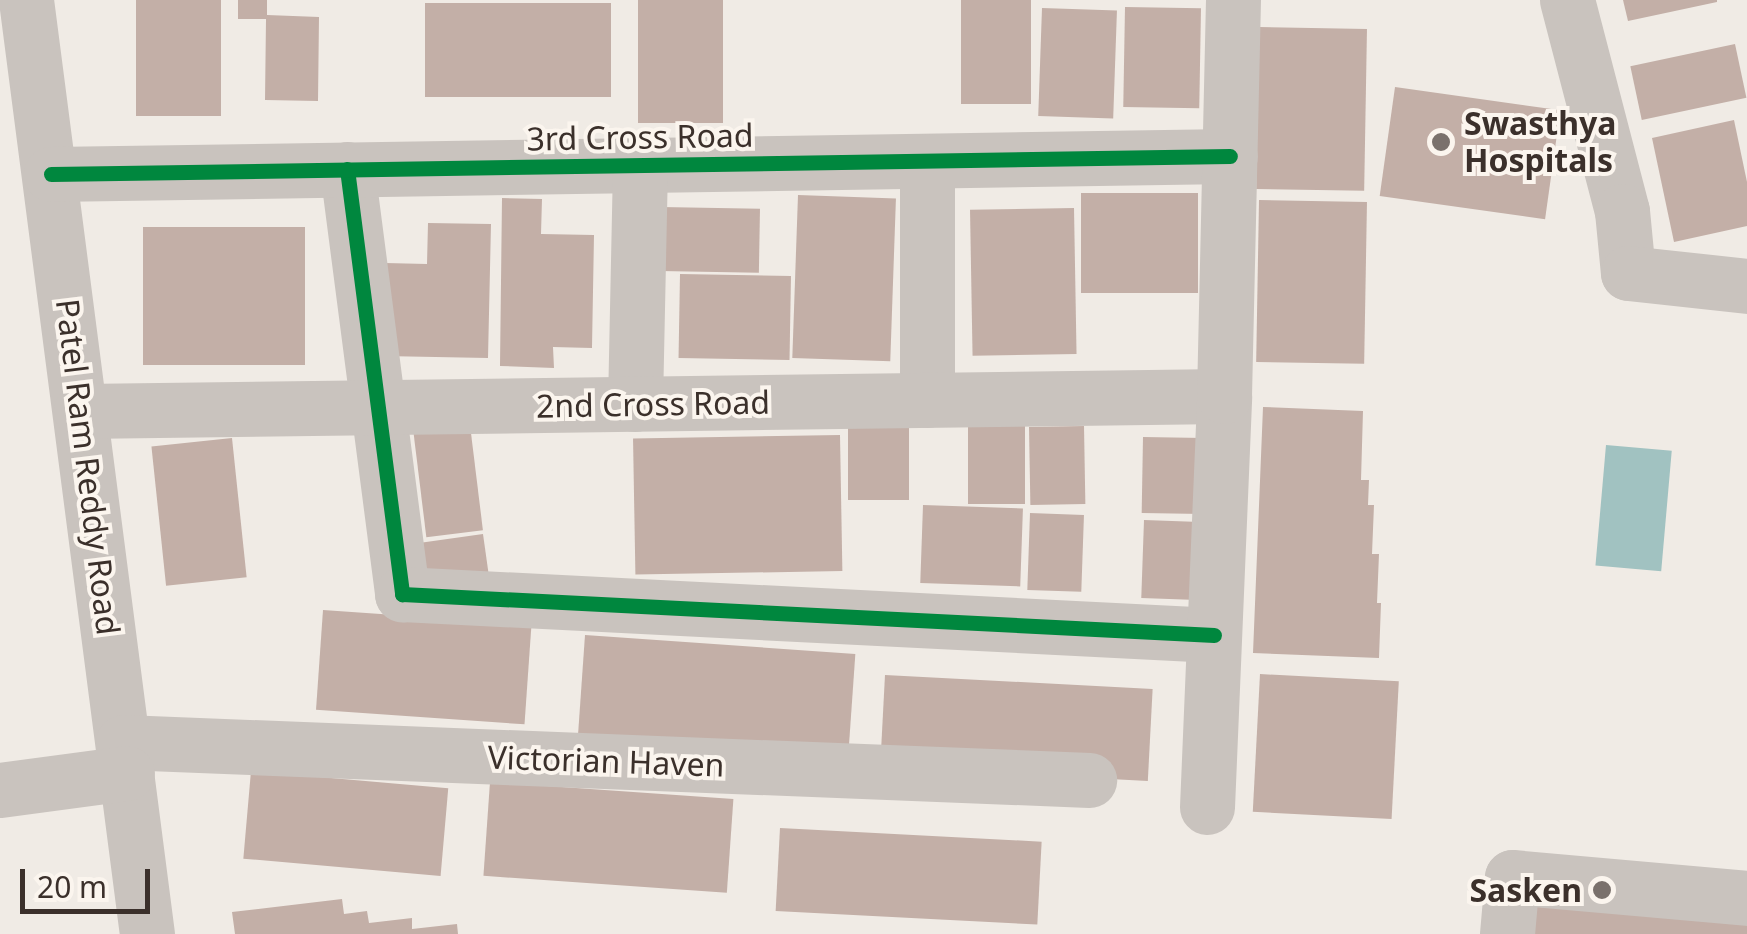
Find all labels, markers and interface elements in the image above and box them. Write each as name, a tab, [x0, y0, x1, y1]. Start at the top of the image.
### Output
place label: Swasthya Hospitals	[1464, 105, 1616, 180]
street label: 3rd Cross Road	[526, 116, 754, 158]
marker: Swasthya Hospitals	[1428, 129, 1454, 155]
street label: Patel Ram Reddy Road	[48, 297, 128, 637]
street label: 2nd Cross Road	[536, 383, 770, 425]
street label: Victorian Haven	[487, 738, 725, 784]
scale bar	[25, 849, 155, 911]
text: 20 m	[37, 866, 107, 907]
place label: Sasken	[1469, 871, 1582, 909]
marker: Sasken	[1591, 879, 1613, 901]

